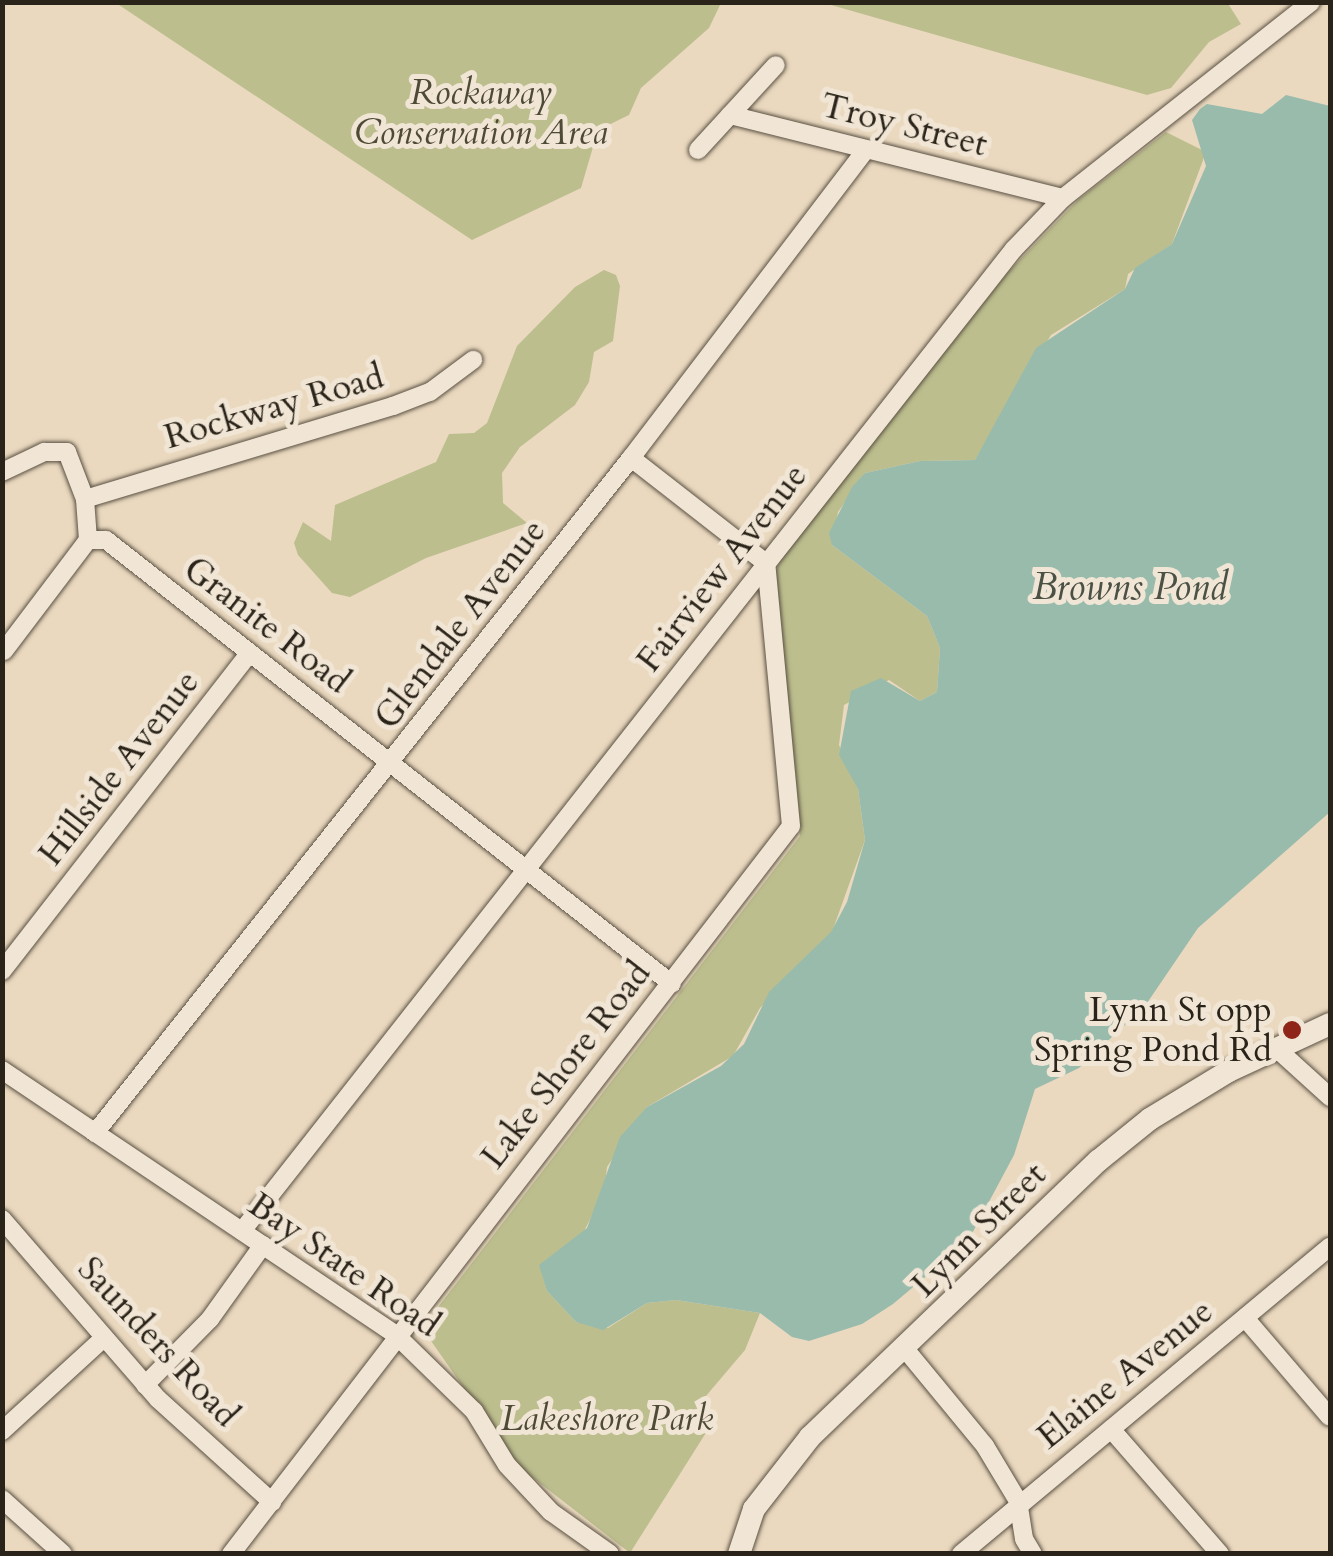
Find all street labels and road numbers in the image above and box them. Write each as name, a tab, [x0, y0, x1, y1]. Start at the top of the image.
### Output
street label: Troy Street	[817, 84, 991, 166]
street label: Rockway Road	[160, 356, 388, 458]
street label: Fairview Avenue	[628, 456, 816, 680]
street label: Glendale Avenue	[365, 511, 555, 737]
street label: Granite Road	[176, 547, 358, 703]
street label: Hillside Avenue	[30, 662, 208, 874]
street label: Lake Shore Road	[472, 953, 660, 1177]
street label: Lynn Street	[903, 1154, 1055, 1306]
street label: Bay State Road	[240, 1184, 448, 1346]
street label: Saunders Road	[69, 1248, 247, 1436]
street label: Elaine Avenue	[1029, 1290, 1221, 1458]

